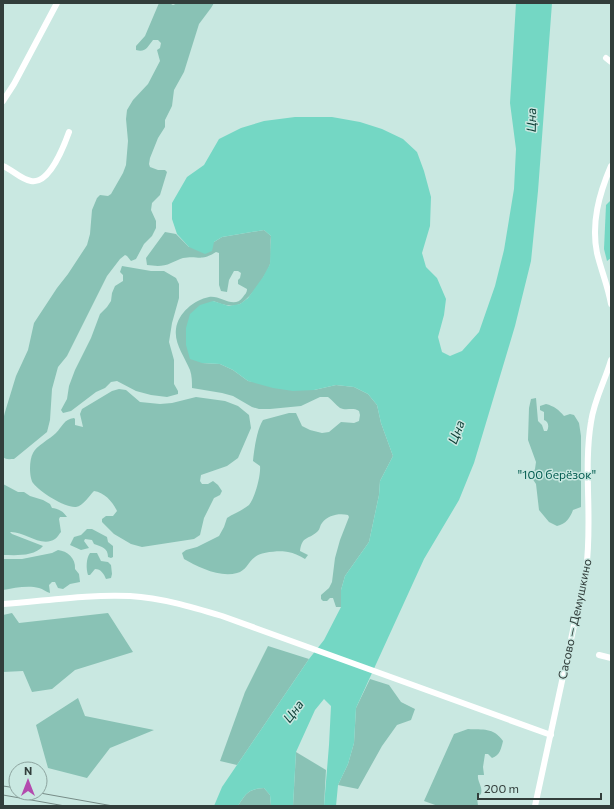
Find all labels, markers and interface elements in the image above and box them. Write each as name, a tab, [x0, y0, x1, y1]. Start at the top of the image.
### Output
water label: Цна	[523, 108, 539, 132]
water label: Цна	[444, 418, 468, 446]
park label: "100 берёзок"	[518, 467, 596, 481]
street label: Сасово — Демушкино	[554, 557, 594, 680]
water label: Цна	[279, 696, 307, 725]
north arrow	[8, 761, 48, 801]
text: N	[24, 764, 32, 777]
scale bar	[478, 775, 601, 801]
text: 200 m	[484, 781, 519, 795]

